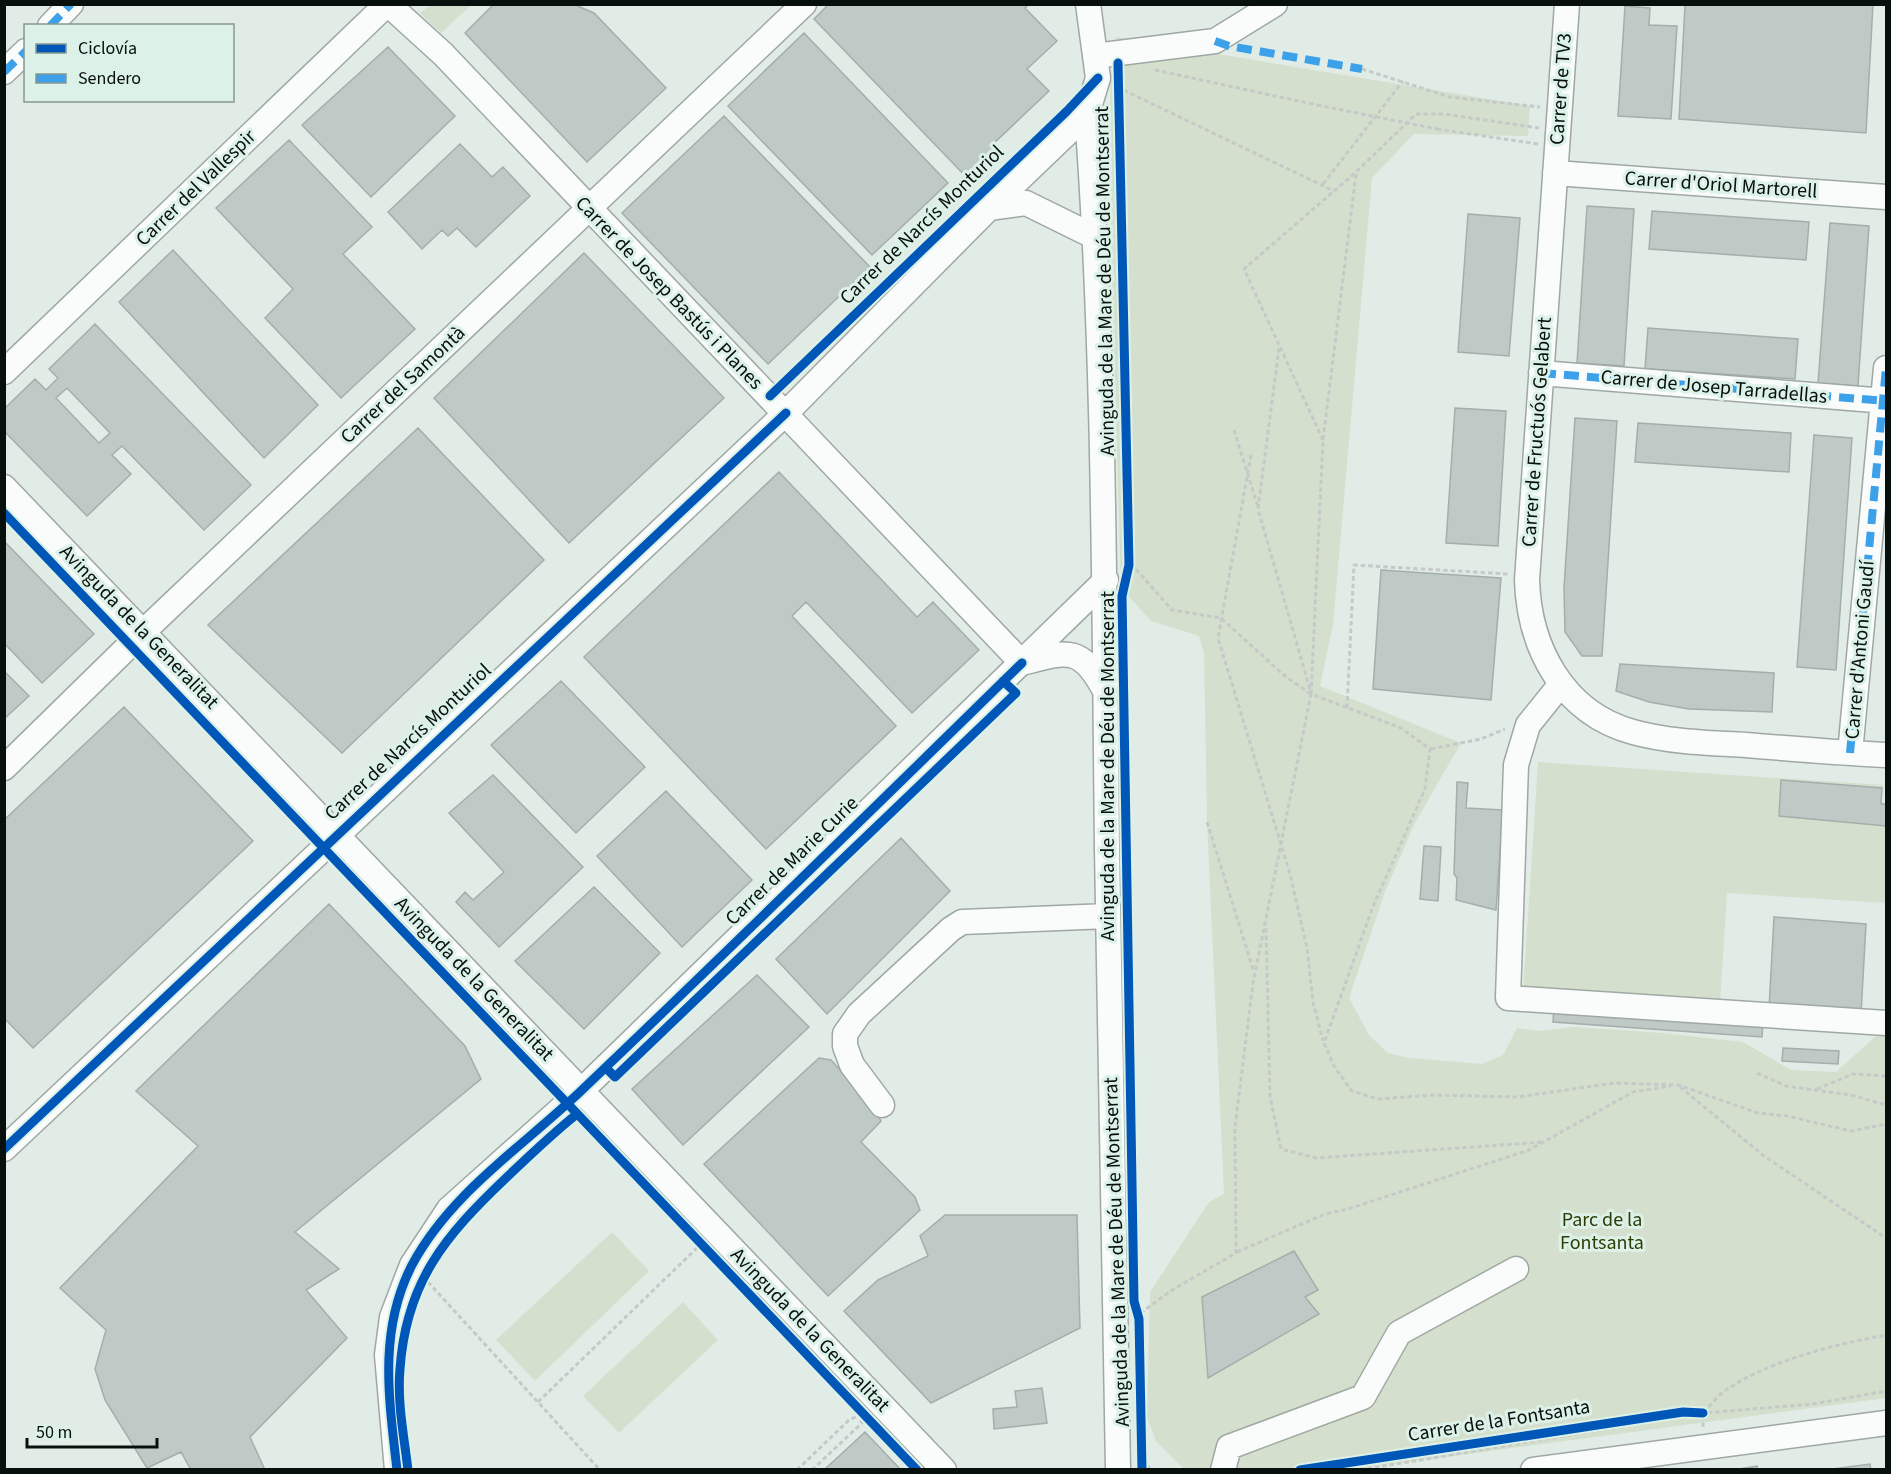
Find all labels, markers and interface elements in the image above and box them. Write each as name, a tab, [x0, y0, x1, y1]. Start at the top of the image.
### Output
legend	[24, 24, 234, 102]
street label: Carrer de TV3	[1543, 32, 1579, 146]
text: Ciclovía	[78, 36, 137, 61]
text: Sendero	[78, 66, 141, 91]
street label: Avinguda de la Mare de Déu de Montserrat	[1088, 106, 1122, 456]
street label: Carrer del Vallespir	[130, 123, 262, 253]
street label: Carrer de Narcís Monturiol	[834, 139, 1010, 311]
street label: Carrer d'Oriol Martorell	[1624, 164, 1818, 206]
street label: Carrer de Josep Bastús i Planes	[569, 190, 769, 396]
street label: Carrer de Fructuós Gelabert	[1515, 316, 1559, 548]
street label: Carrer del Samontà	[334, 320, 472, 450]
street label: Carrer de Josep Tarradellas	[1600, 363, 1828, 411]
street label: Avinguda de la Generalitat	[53, 539, 225, 716]
street label: Carrer d'Antoni Gaudí	[1838, 558, 1882, 741]
street label: Avinguda de la Mare de Déu de Montserrat	[1094, 591, 1122, 941]
street label: Carrer de Narcís Monturiol	[318, 657, 498, 827]
street label: Carrer de Marie Curie	[719, 790, 865, 932]
street label: Avinguda de la Generalitat	[388, 891, 560, 1068]
street label: Avinguda de la Mare de Déu de Montserrat	[1097, 1076, 1137, 1427]
park label: Parc de la Fontsanta	[1560, 1206, 1644, 1257]
street label: Avinguda de la Generalitat	[724, 1242, 896, 1419]
street label: Carrer de la Fontsanta	[1406, 1393, 1592, 1449]
scale bar	[27, 1411, 158, 1449]
text: 50 m	[36, 1420, 72, 1445]

